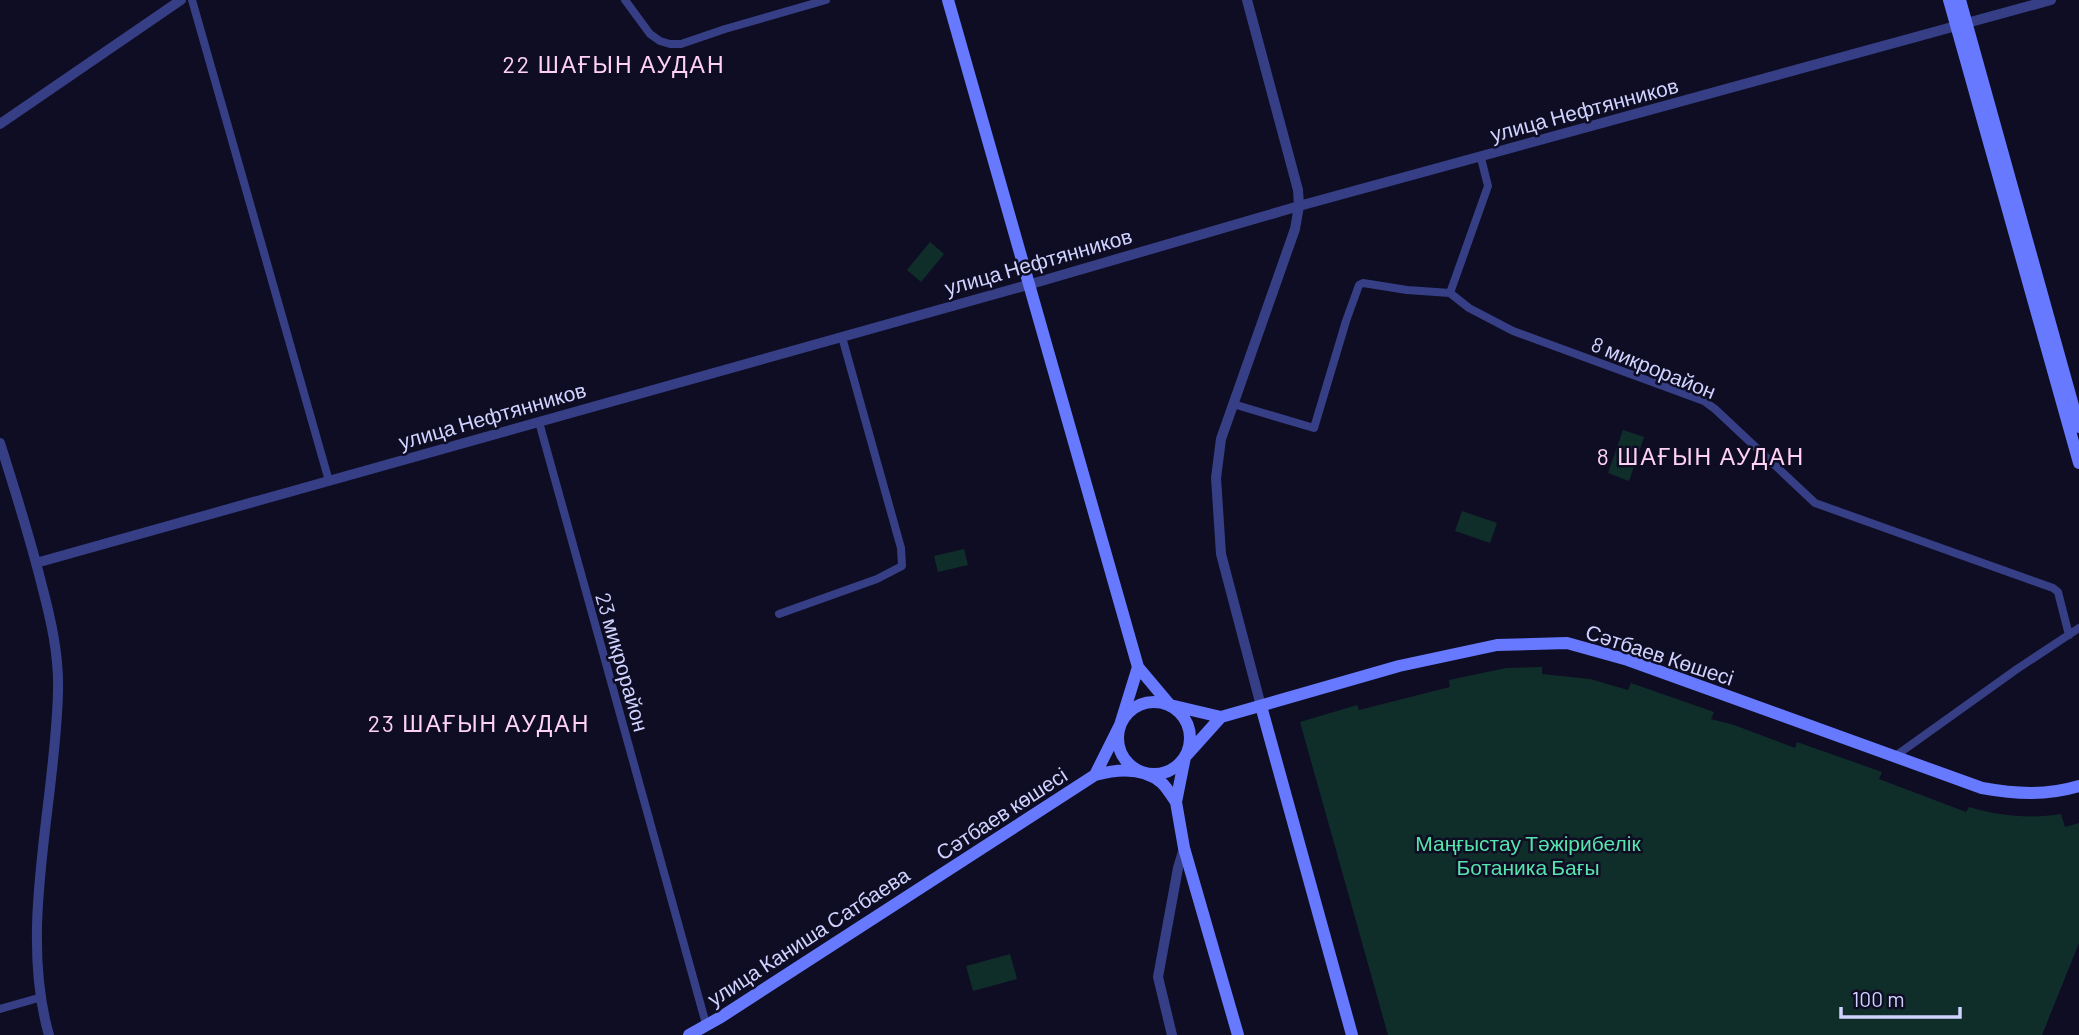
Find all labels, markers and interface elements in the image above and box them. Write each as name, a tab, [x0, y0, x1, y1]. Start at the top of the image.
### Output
district label: 22 ШАҒЫН АУДАН	[502, 50, 726, 78]
street label: улица Нефтянников	[1487, 72, 1681, 146]
street label: улица Нефтянников	[941, 222, 1135, 300]
street label: 8 микрорайон	[1588, 331, 1720, 403]
street label: улица Нефтянников	[395, 376, 589, 454]
district label: 8 ШАҒЫН АУДАН	[1597, 442, 1805, 470]
street label: 23 микрорайон	[591, 590, 655, 734]
street label: Сәтбаев Көшесі	[1583, 618, 1737, 690]
district label: 23 ШАҒЫН АУДАН	[368, 709, 590, 737]
street label: Сәтбаев көшесі	[931, 761, 1071, 865]
park label: Маңғыстау Тәжірибелік Ботаника Бағы	[1415, 830, 1641, 879]
street label: улица Каниша Сатбаева	[702, 861, 914, 1011]
scale bar	[1841, 976, 1960, 1020]
text: 100 m	[1852, 986, 1905, 1011]

